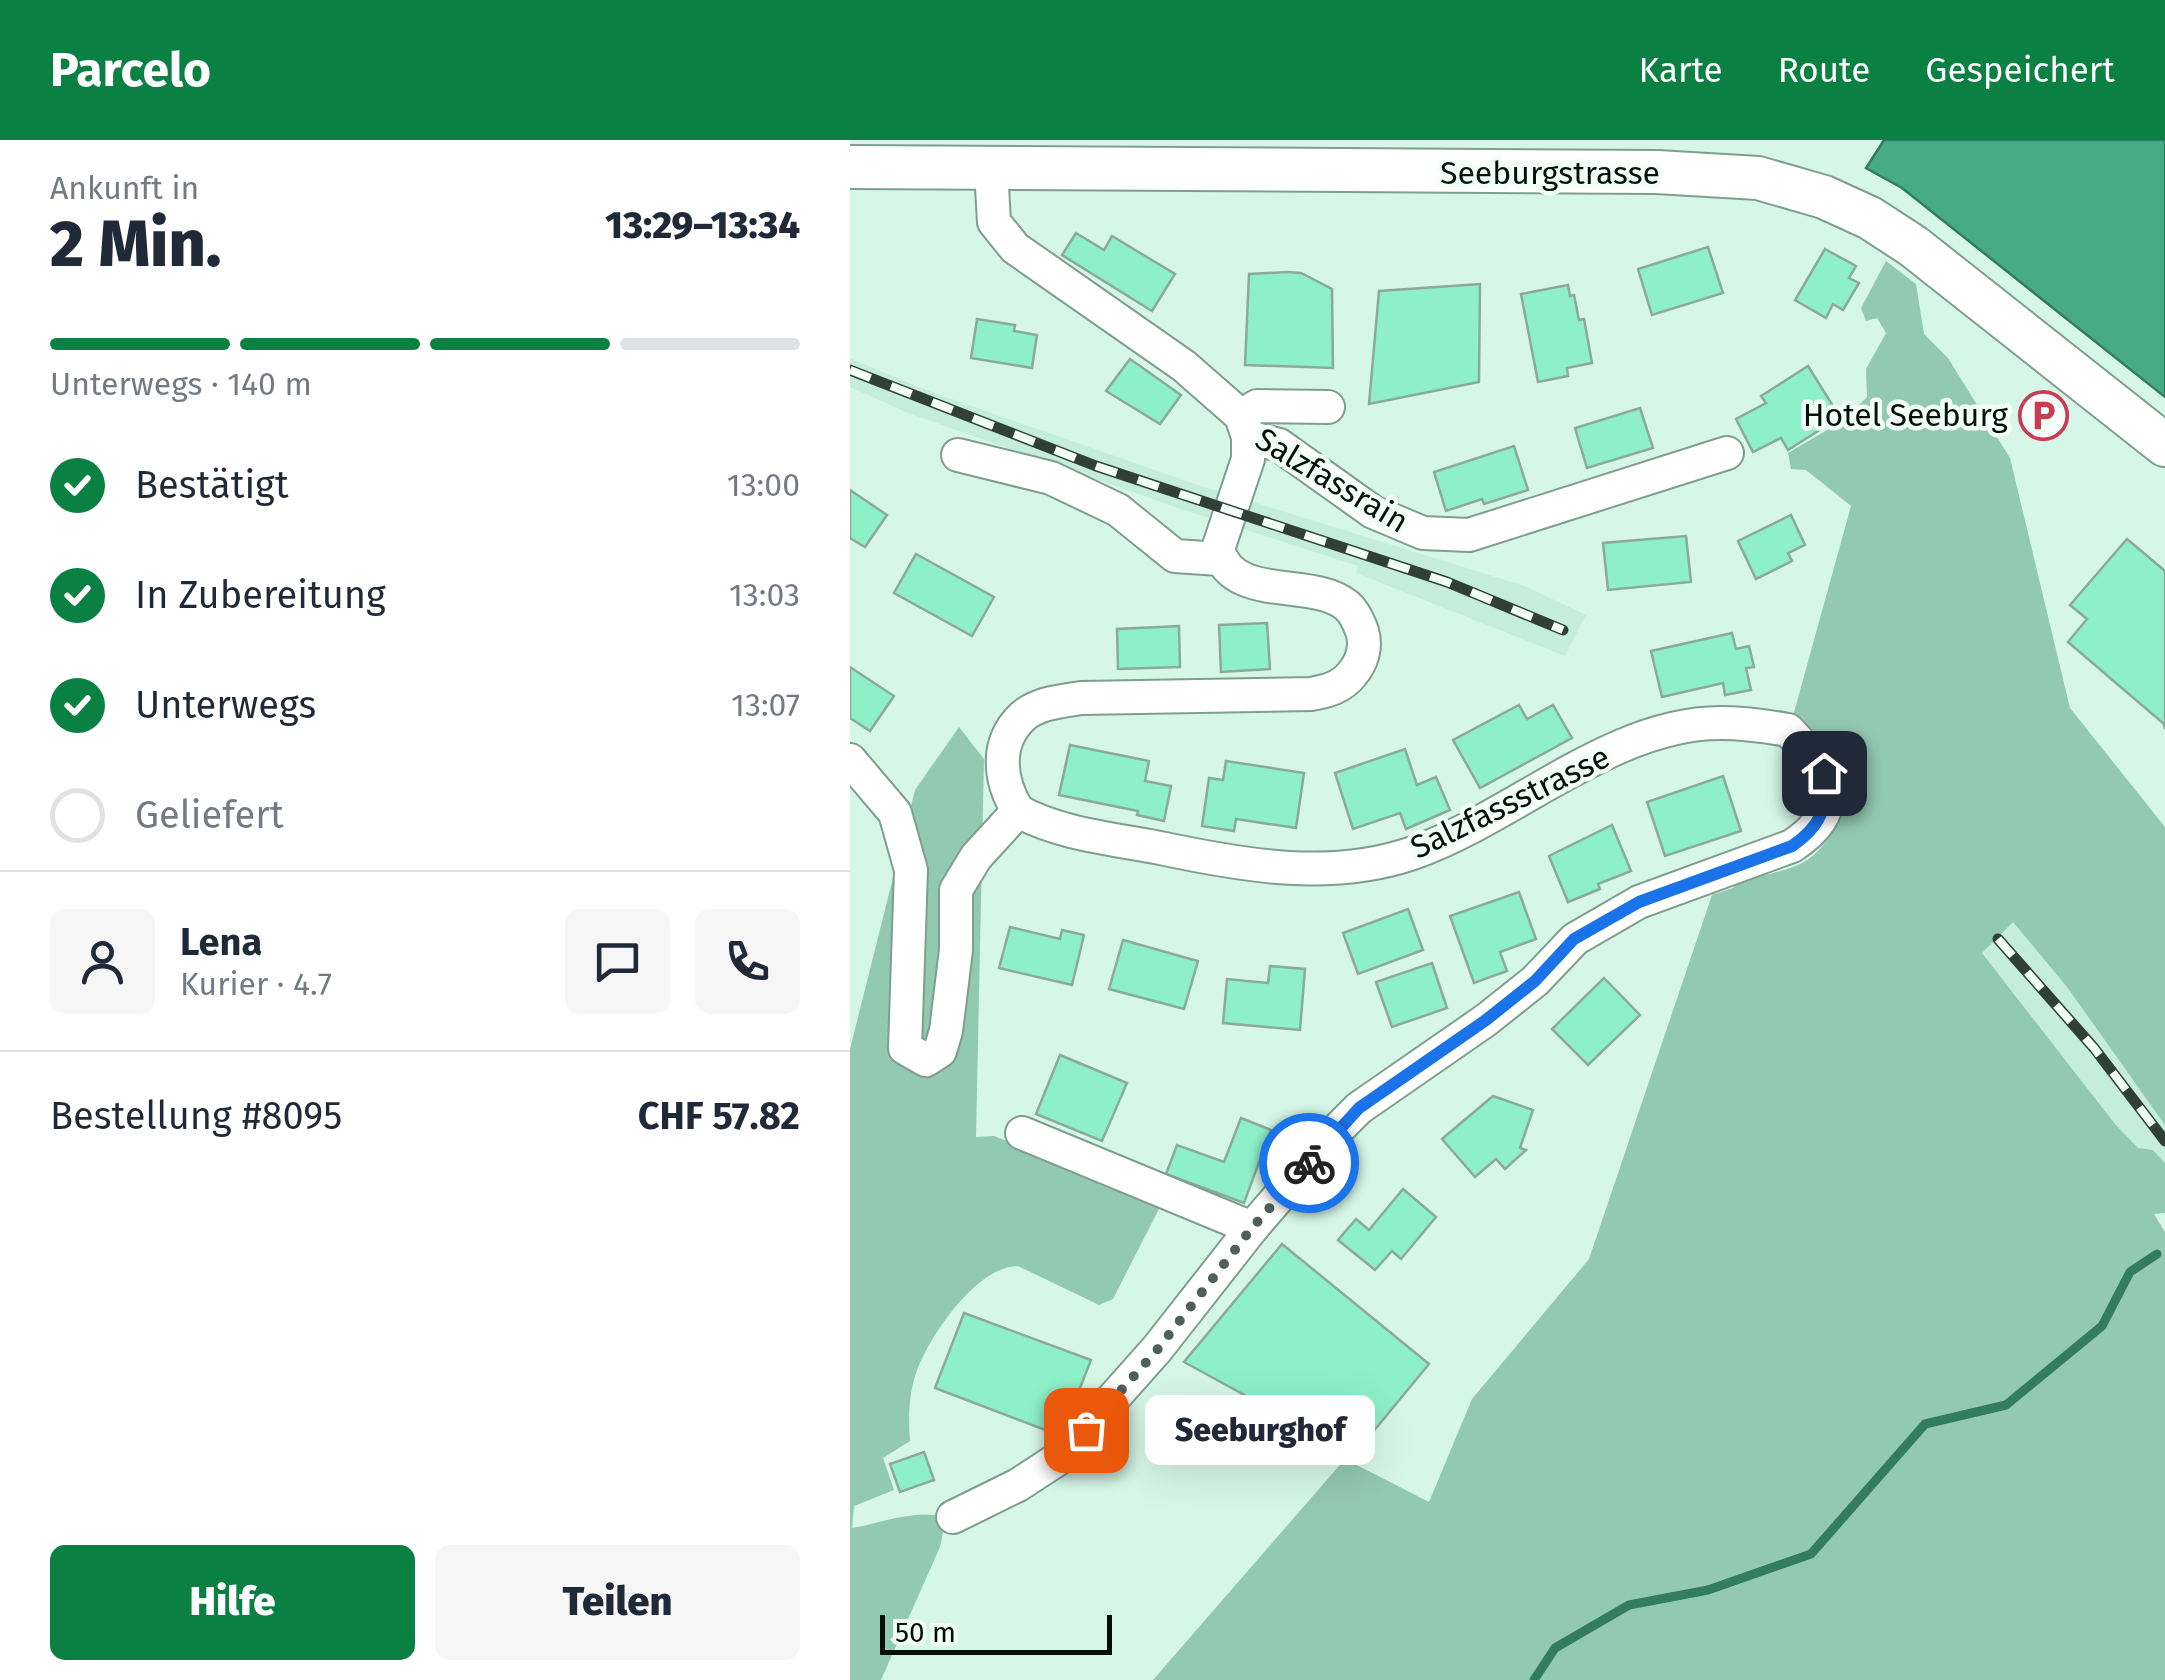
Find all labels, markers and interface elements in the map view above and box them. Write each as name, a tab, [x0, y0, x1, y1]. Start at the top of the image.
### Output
text: Parcelo	[50, 41, 211, 99]
text: Karte	[1639, 49, 1723, 91]
text: Route	[1778, 49, 1870, 91]
text: Gespeichert	[1925, 49, 2115, 91]
street label: Seeburgstrasse	[1440, 154, 1660, 192]
text: Ankunft in	[50, 169, 199, 207]
text: 13:29–13:34	[605, 202, 800, 248]
text: 2 Min.	[50, 205, 221, 283]
text: Unterwegs · 140 m	[50, 365, 312, 403]
parking icon: Hotel Seeburg	[2017, 389, 2069, 441]
place label: Hotel Seeburg	[1803, 396, 2008, 434]
street label: Salzfassrain	[1249, 420, 1415, 540]
icon: check	[50, 458, 105, 513]
text: Bestätigt	[135, 462, 289, 508]
text: 13:00	[727, 466, 800, 504]
icon: check	[50, 568, 105, 623]
text: In Zubereitung	[135, 572, 386, 618]
text: 13:03	[729, 576, 800, 614]
icon: check	[50, 678, 105, 733]
text: Unterwegs	[135, 682, 316, 728]
text: 13:07	[731, 686, 800, 724]
pin	[1782, 731, 1867, 816]
street label: Salzfassstrasse	[1404, 737, 1616, 867]
icon: home	[1797, 746, 1852, 801]
text: Geliefert	[135, 792, 284, 838]
button: person	[50, 909, 155, 1014]
button: chat	[565, 909, 670, 1014]
button: phone	[695, 909, 800, 1014]
text: Lena	[180, 919, 262, 965]
text: Kurier · 4.7	[180, 965, 332, 1003]
text: Bestellung #8095	[50, 1093, 342, 1139]
text: CHF 57.82	[638, 1093, 800, 1139]
courier	[1259, 1113, 1359, 1213]
icon: bike	[1282, 1136, 1337, 1191]
pin	[1044, 1388, 1129, 1473]
callout: Seeburghof	[1146, 1395, 1376, 1465]
icon: bag	[1059, 1403, 1114, 1458]
text: Seeburghof	[1175, 1411, 1345, 1449]
button: Hilfe	[50, 1545, 415, 1660]
button: Teilen	[435, 1545, 800, 1660]
scale bar	[880, 1610, 1112, 1654]
text: 50 m	[895, 1616, 956, 1649]

